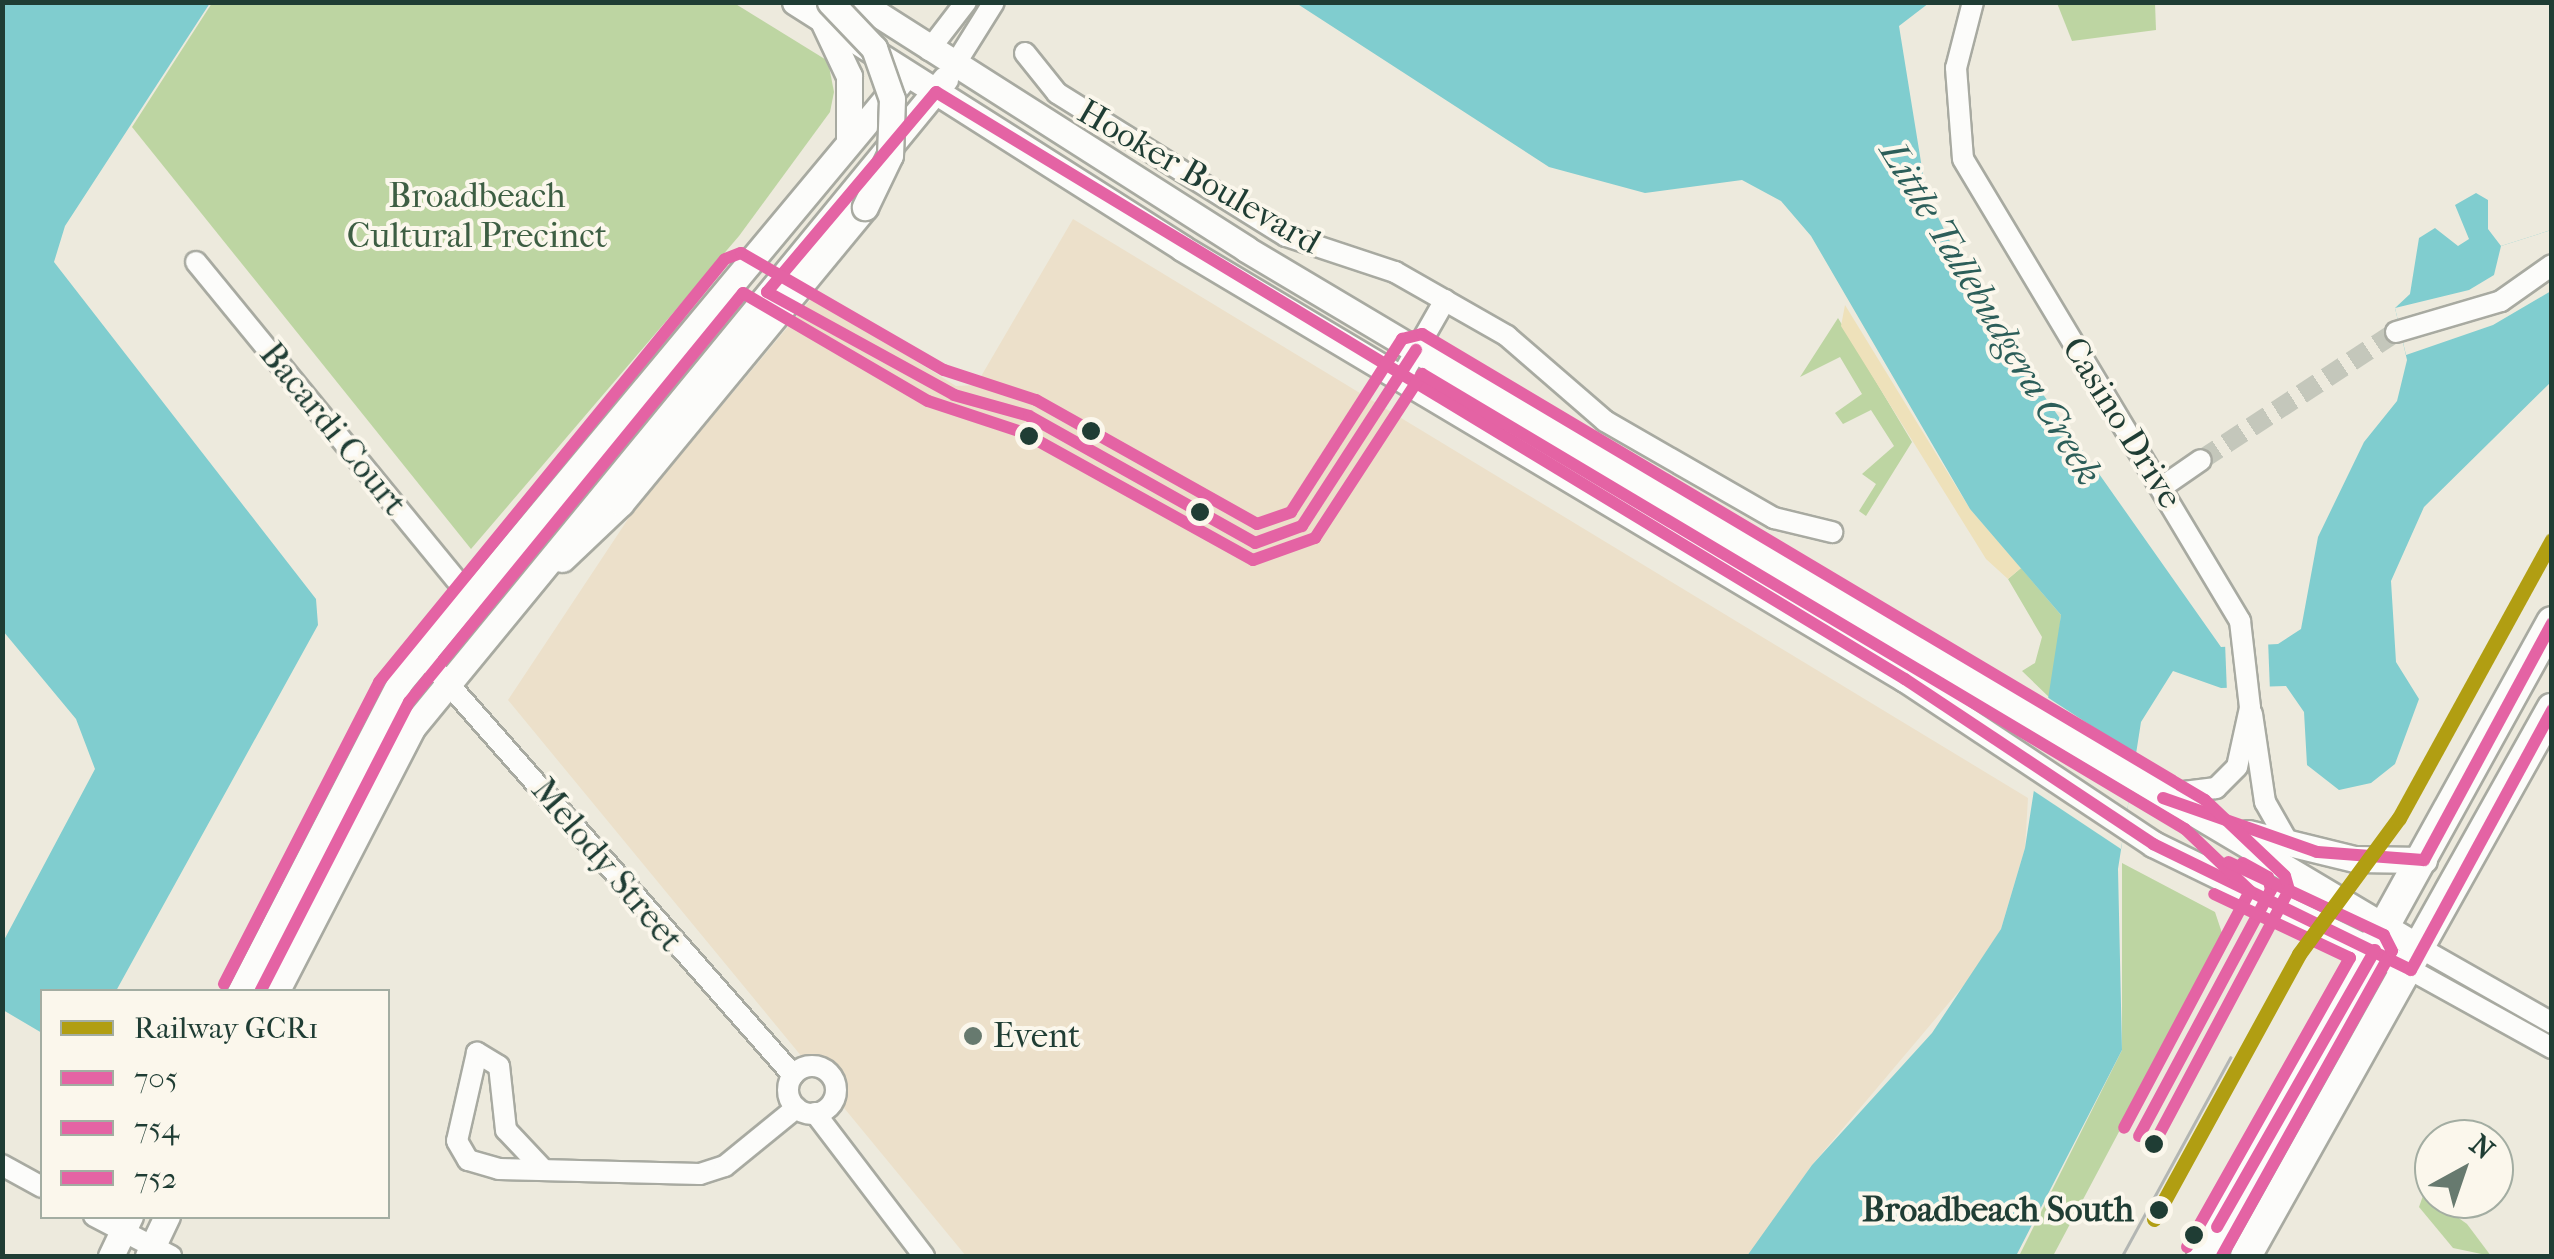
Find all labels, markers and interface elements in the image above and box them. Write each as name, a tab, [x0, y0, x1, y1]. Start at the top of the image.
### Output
street label: Hooker Boulevard	[1070, 91, 1328, 263]
water label: Little Tallebudgera Creek	[1870, 133, 2112, 493]
park label: Broadbeach Cultural Precinct	[347, 175, 607, 257]
street label: Casino Drive	[2053, 330, 2191, 516]
street label: Bacardi Court	[251, 334, 415, 524]
unlabelled marker	[1081, 421, 1101, 441]
unlabelled marker	[1019, 426, 1039, 446]
unlabelled marker	[1190, 502, 1210, 522]
street label: Melody Street	[522, 770, 692, 960]
legend	[40, 989, 390, 1219]
text: Railway GCR1	[134, 1011, 319, 1046]
place label: Event	[993, 1015, 1081, 1057]
marker: Event	[962, 1025, 984, 1047]
text: 705	[134, 1061, 178, 1096]
text: 754	[134, 1111, 179, 1146]
north arrow	[2414, 1119, 2514, 1219]
text: N	[2464, 1128, 2501, 1167]
unlabelled marker	[2144, 1134, 2164, 1154]
text: 752	[134, 1161, 177, 1196]
place label: Broadbeach South	[1862, 1189, 2134, 1231]
marker: Broadbeach South	[2143, 1194, 2175, 1226]
unlabelled marker	[2184, 1225, 2204, 1245]

